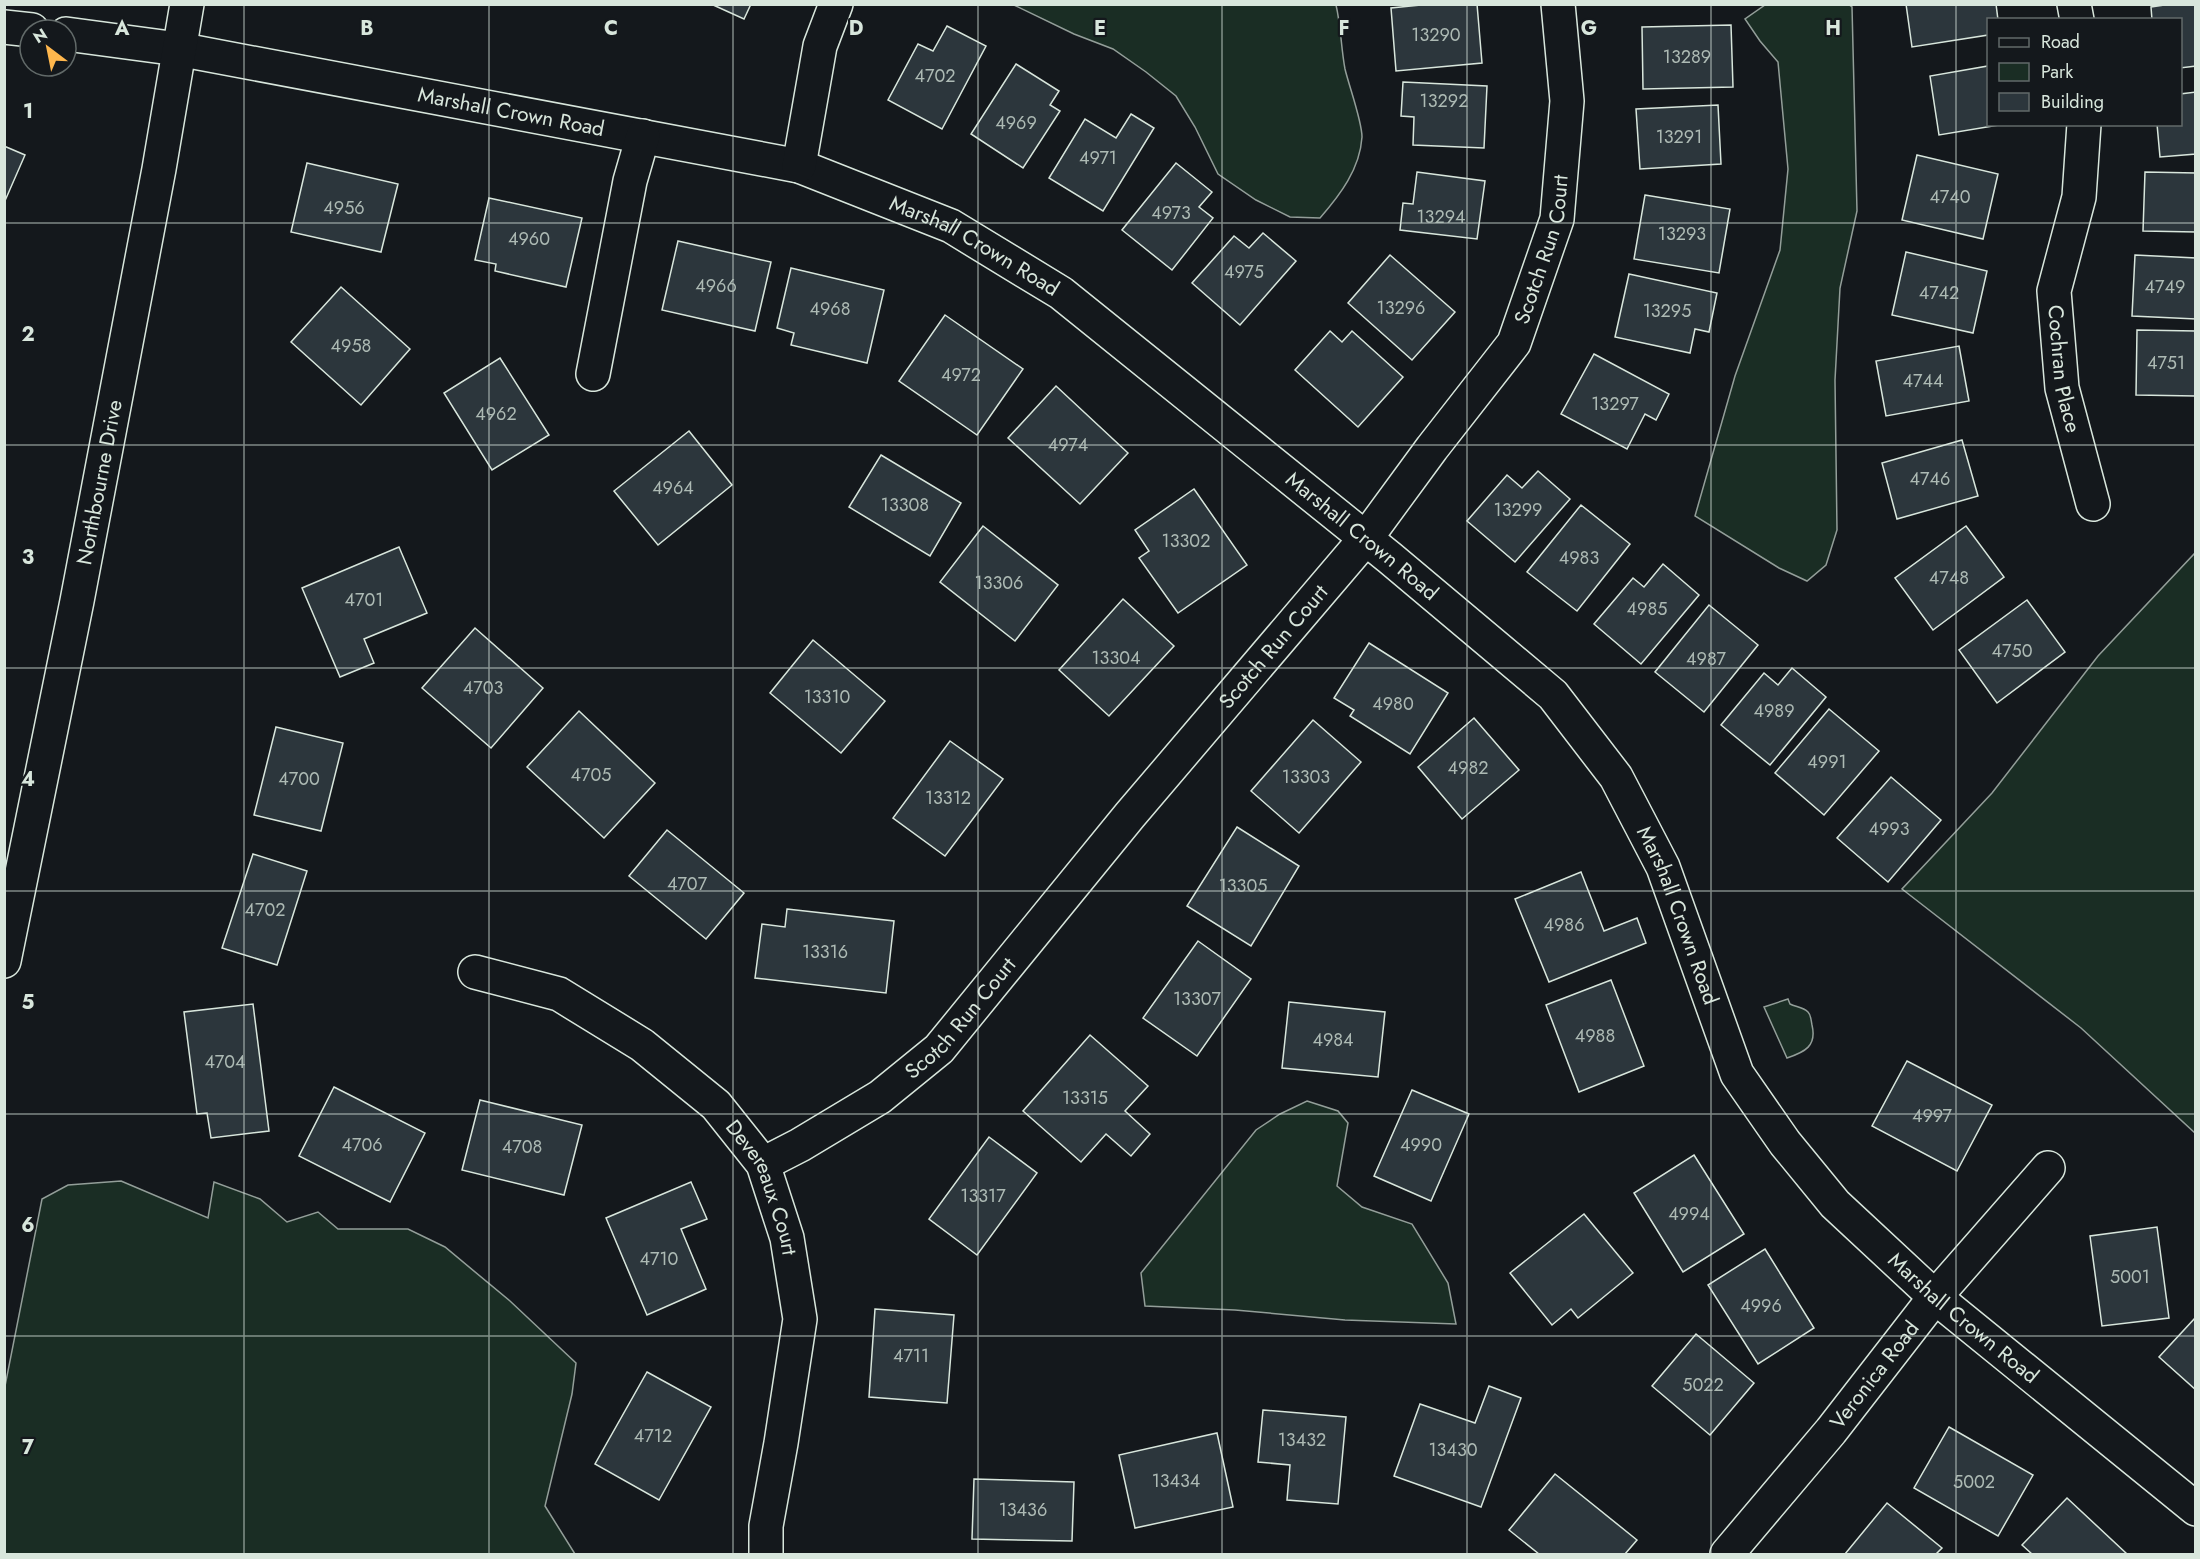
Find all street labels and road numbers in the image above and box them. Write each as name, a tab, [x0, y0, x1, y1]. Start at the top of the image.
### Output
street label: Marshall Crown Road	[415, 79, 607, 144]
street label: Scotch Run Court	[1507, 173, 1576, 328]
street label: Marshall Crown Road	[885, 188, 1065, 303]
street label: Cochran Place	[2040, 304, 2088, 436]
street label: Northbourne Drive	[69, 397, 130, 568]
street label: Marshall Crown Road	[1279, 465, 1445, 607]
street label: Scotch Run Court	[1212, 578, 1335, 715]
street label: Marshall Crown Road	[1629, 821, 1726, 1009]
street label: Scotch Run Court	[898, 951, 1023, 1086]
street label: Devereaux Court	[718, 1113, 805, 1257]
street label: Marshall Crown Road	[1881, 1246, 2045, 1391]
street label: Veronica Road	[1823, 1315, 1926, 1435]

